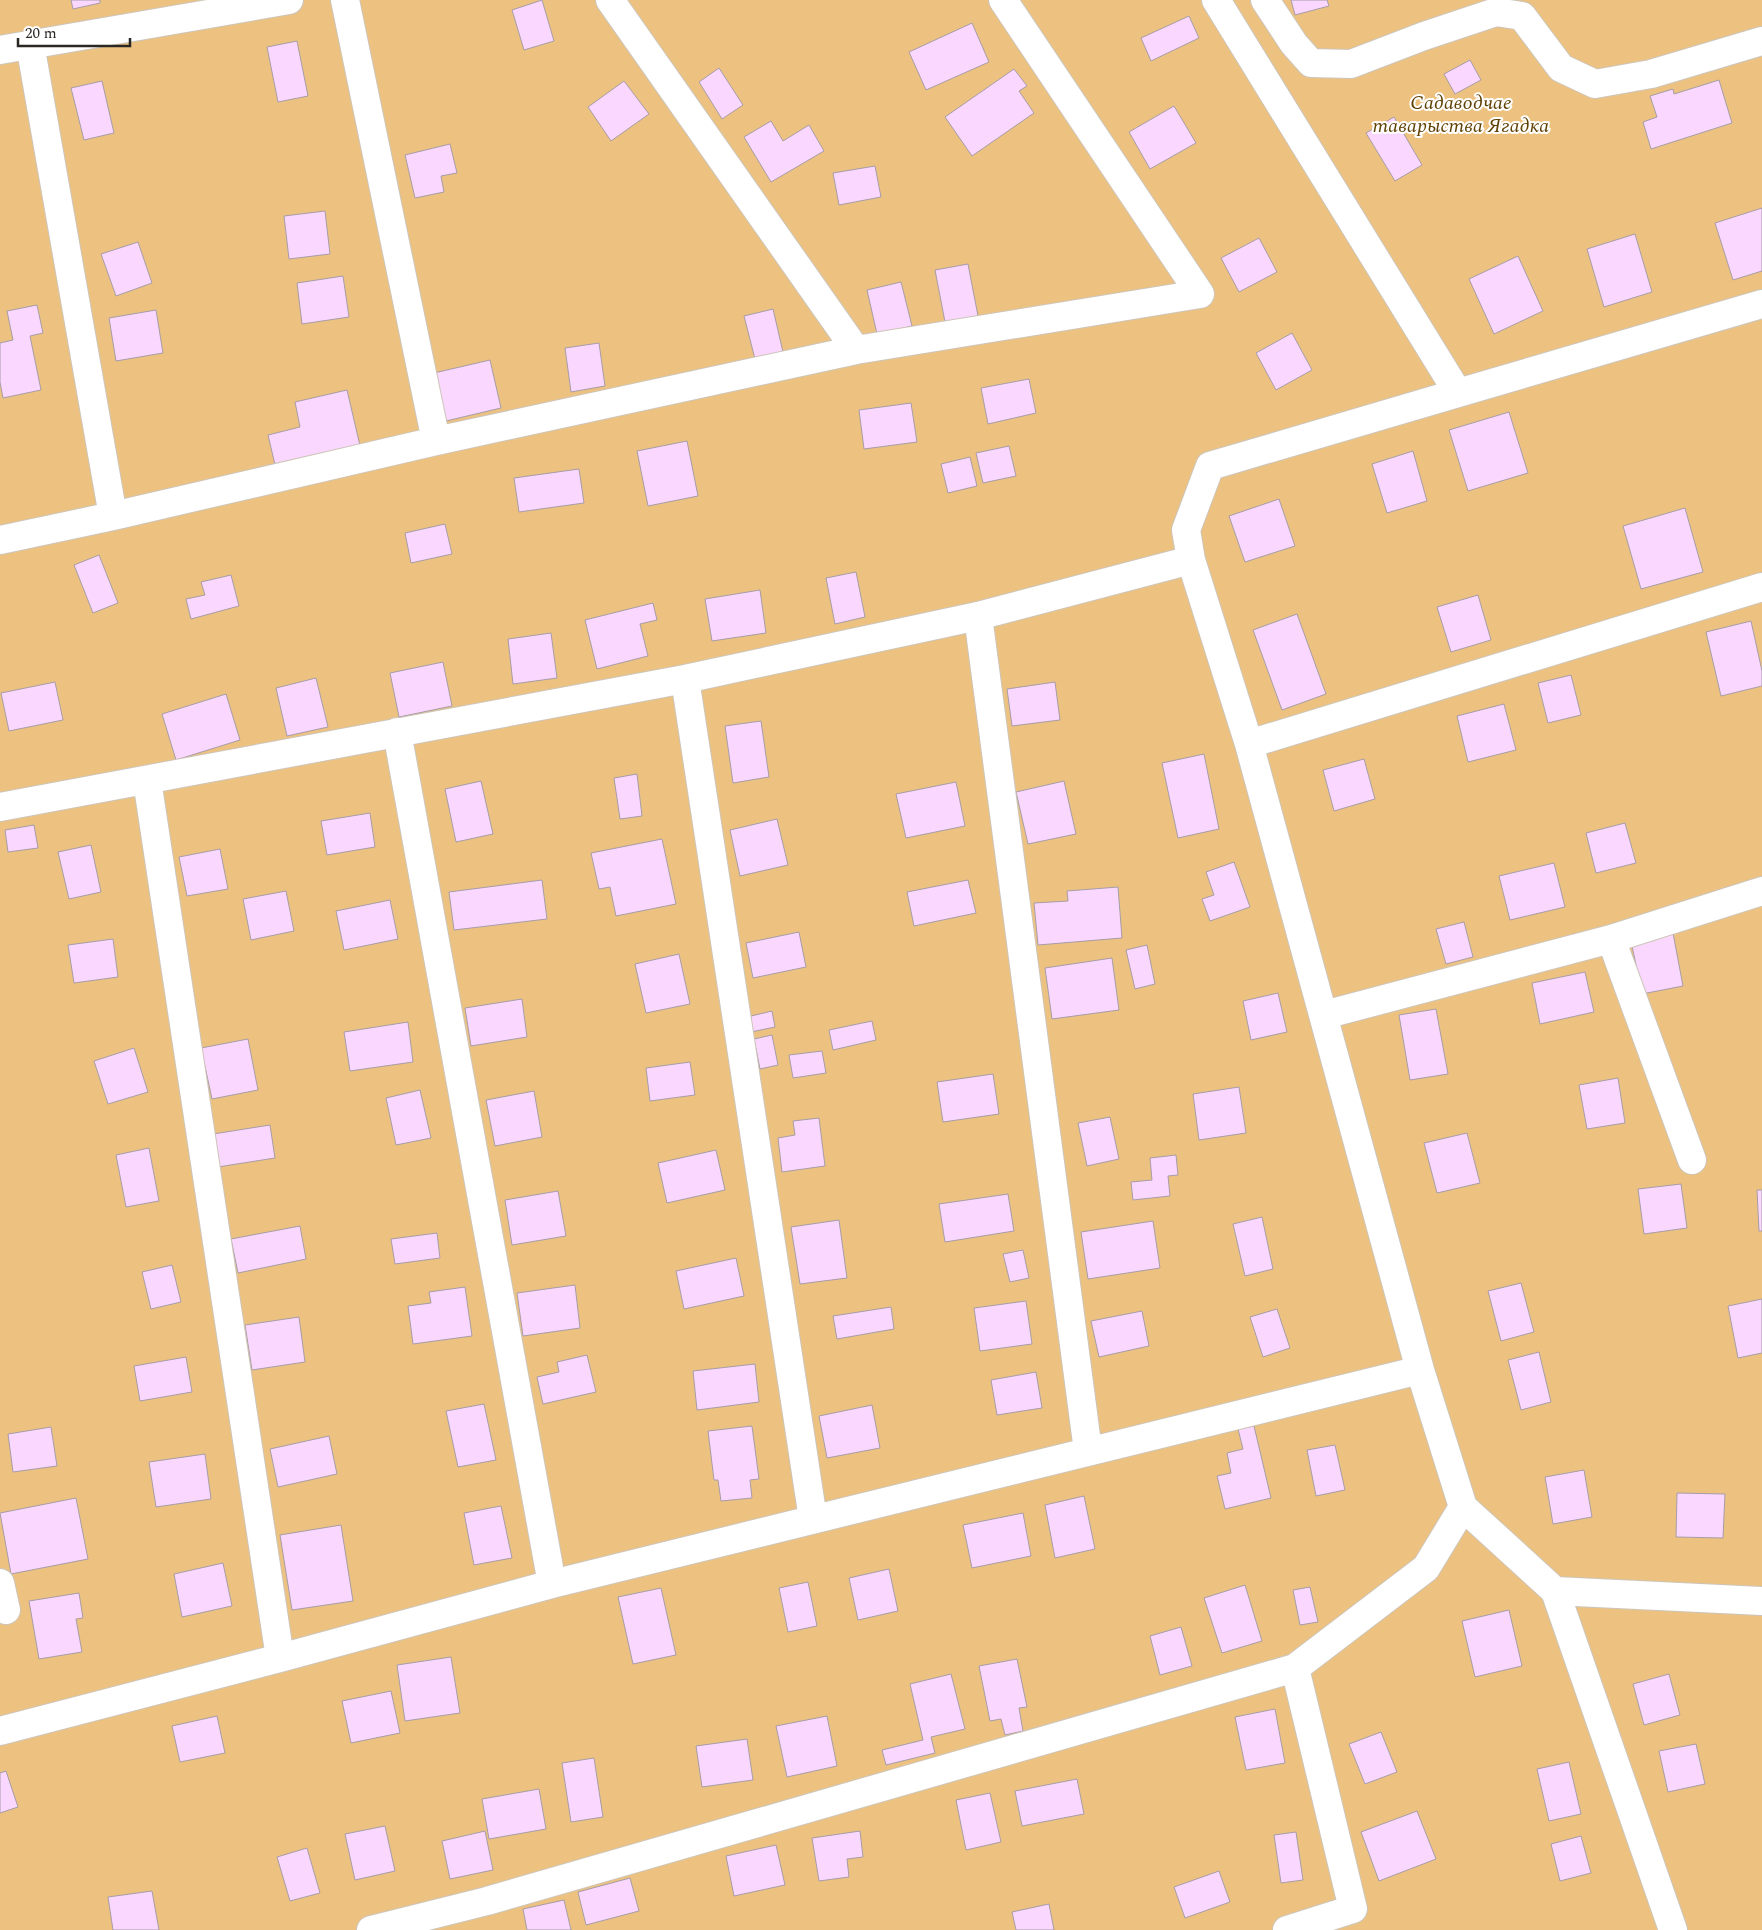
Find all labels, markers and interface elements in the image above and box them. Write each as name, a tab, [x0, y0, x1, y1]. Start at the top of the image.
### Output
scale bar	[18, 15, 130, 47]
text: 20 m	[25, 22, 57, 45]
park label: Садаводчае таварыства Ягадка	[1373, 88, 1549, 141]

